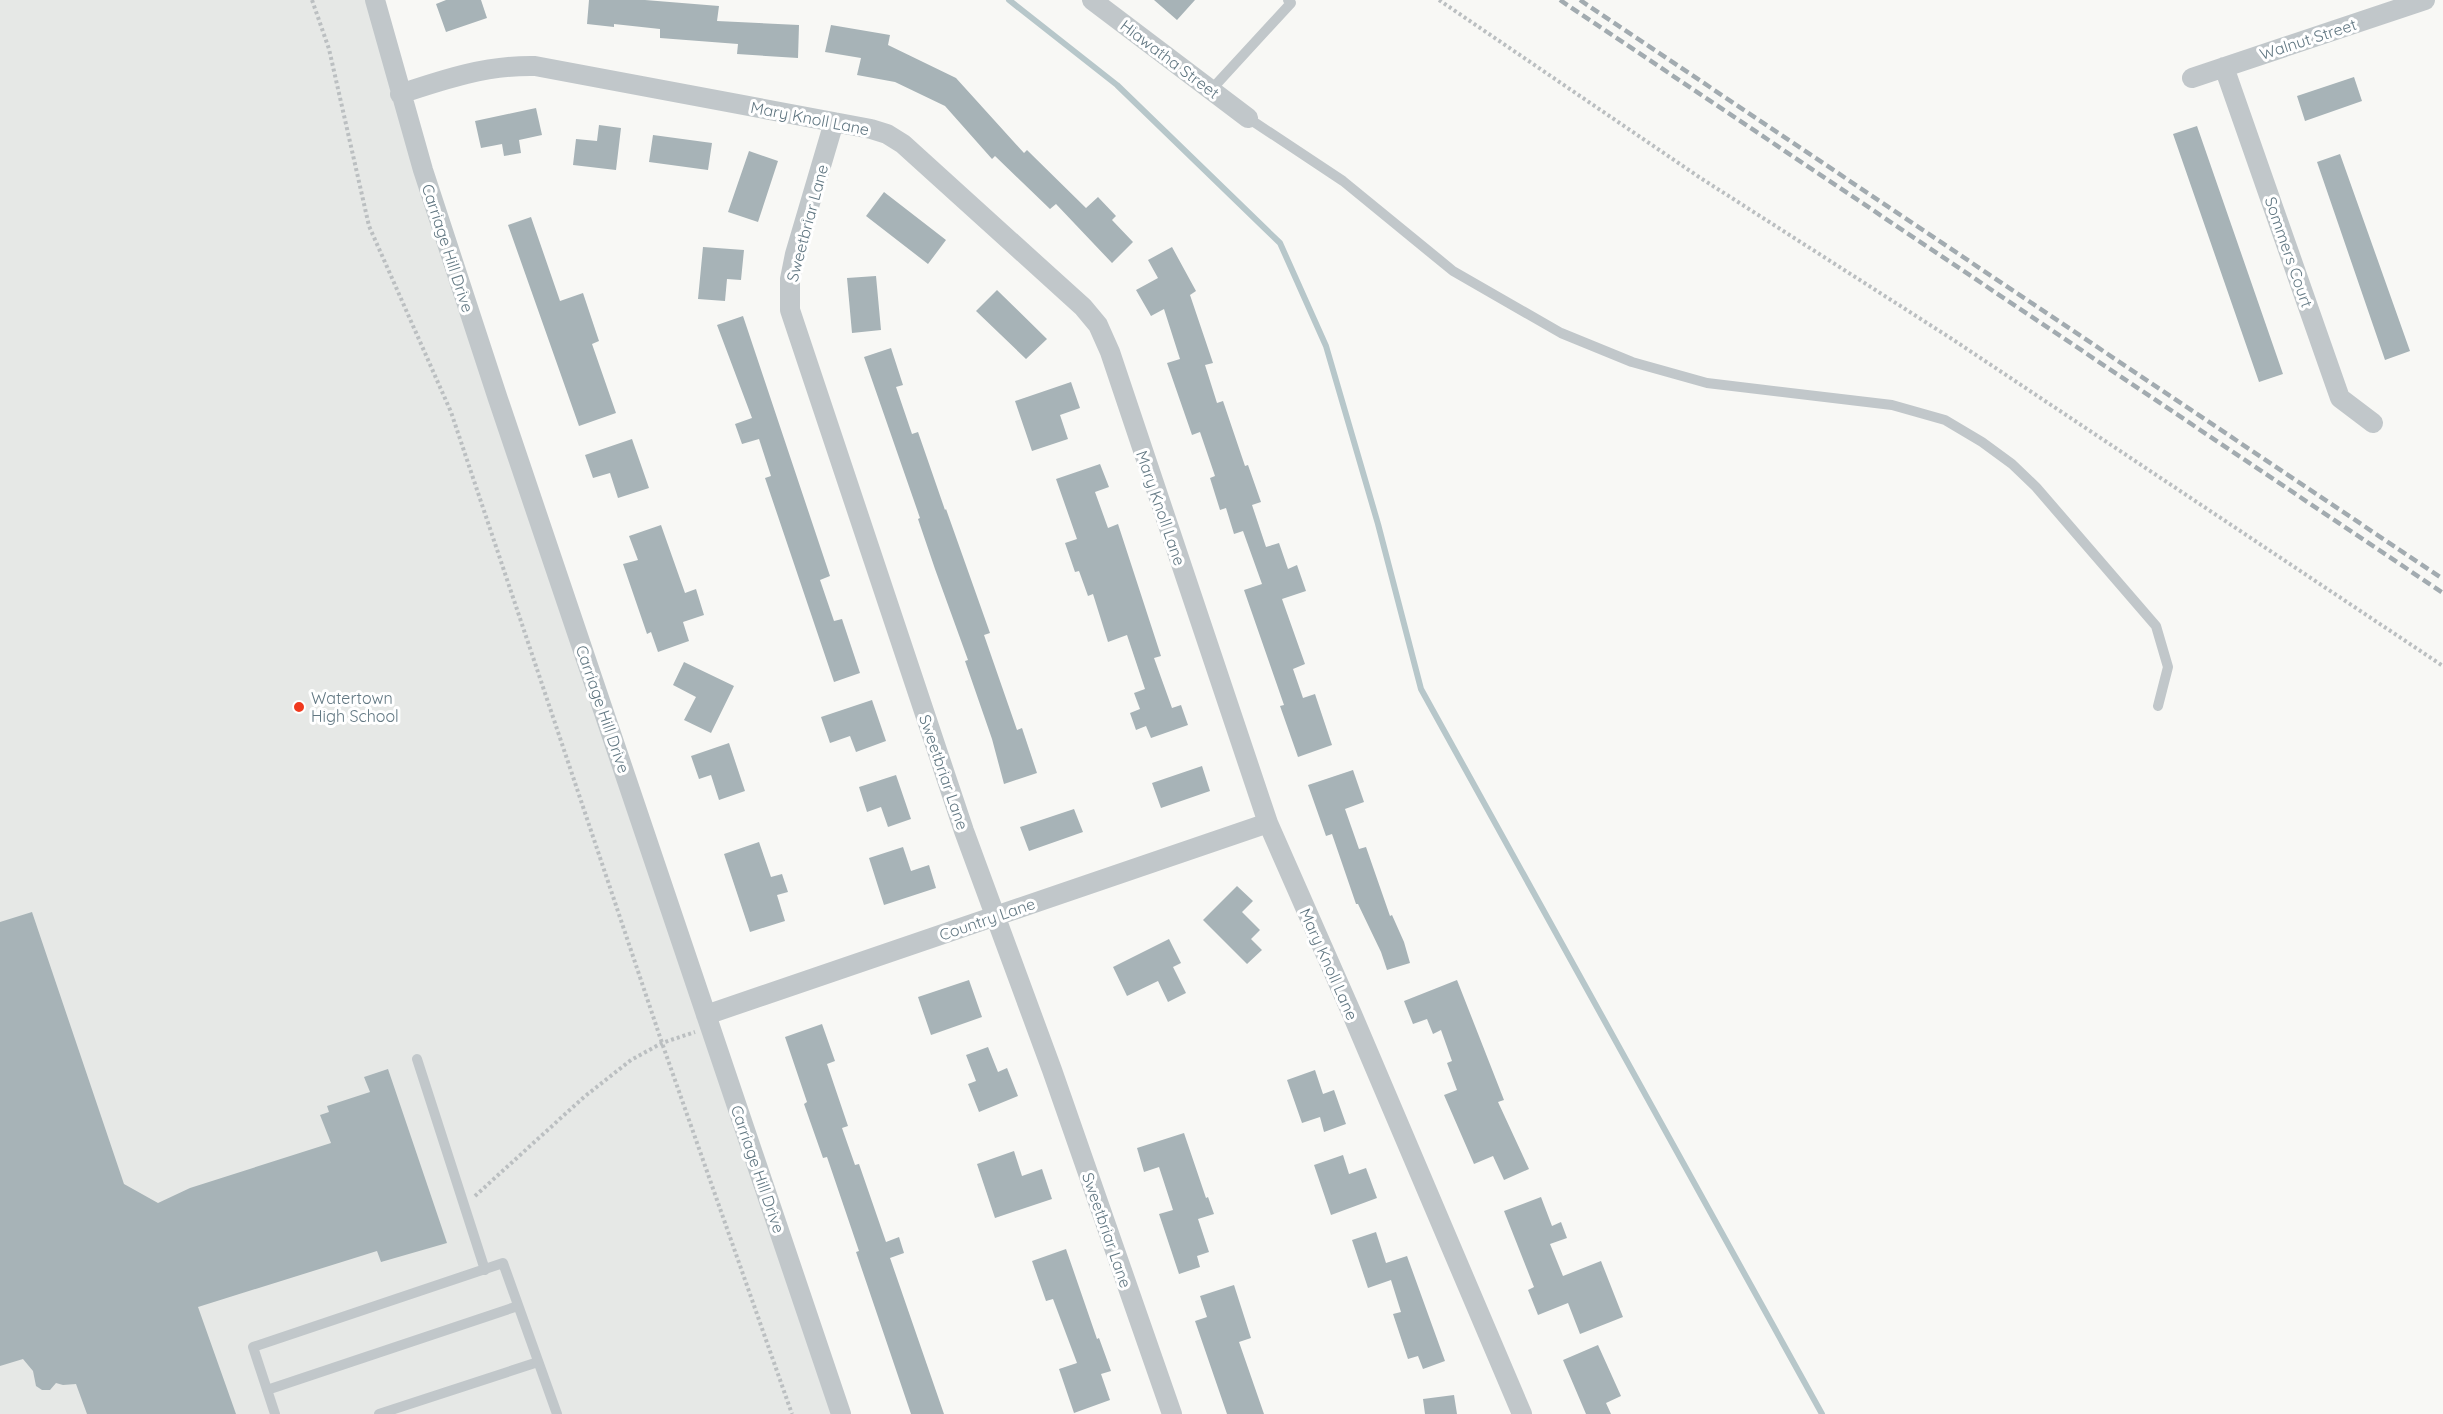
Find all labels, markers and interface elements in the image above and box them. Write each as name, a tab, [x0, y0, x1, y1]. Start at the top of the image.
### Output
street label: Walnut Street	[2257, 14, 2359, 64]
street label: Hiawatha Street	[1117, 15, 1223, 103]
street label: Mary Knoll Lane	[749, 97, 871, 139]
street label: Sweetbriar Lane	[782, 162, 832, 284]
street label: Carriage Hill Drive	[418, 181, 478, 315]
street label: Sommers Court	[2261, 194, 2317, 310]
street label: Mary Knoll Lane	[1132, 448, 1190, 568]
street label: Carriage Hill Drive	[572, 642, 634, 776]
place label: Watertown High School	[311, 688, 399, 726]
marker: Watertown High School	[292, 700, 306, 714]
street label: Sweetbriar Lane	[915, 712, 973, 832]
street label: Country Lane	[936, 893, 1038, 945]
street label: Mary Knoll Lane	[1295, 905, 1363, 1023]
street label: Carriage Hill Drive	[727, 1102, 789, 1236]
street label: Sweetbriar Lane	[1078, 1170, 1136, 1290]

